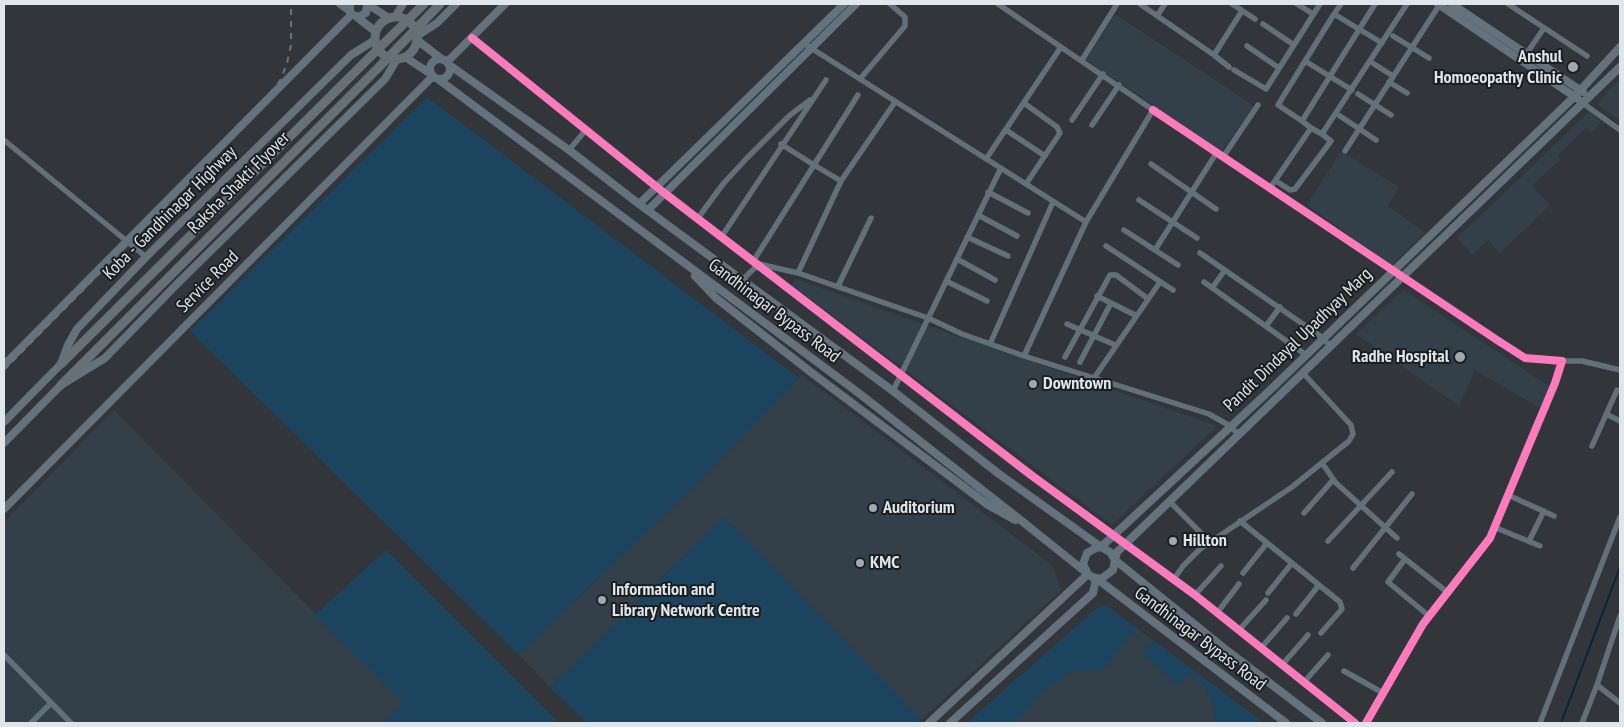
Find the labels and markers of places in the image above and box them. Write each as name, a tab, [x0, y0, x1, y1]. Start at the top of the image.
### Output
place label: Anshul Homoeopathy Clinic	[1434, 46, 1562, 88]
marker: Anshul Homoeopathy Clinic	[1566, 60, 1580, 74]
place label: Radhe Hospital	[1352, 346, 1449, 368]
marker: Radhe Hospital	[1453, 350, 1467, 364]
place label: Downtown	[1043, 373, 1111, 395]
marker: Downtown	[1027, 378, 1039, 390]
place label: Auditorium	[883, 497, 955, 519]
marker: Auditorium	[867, 502, 879, 514]
place label: Hillton	[1183, 530, 1227, 552]
marker: Hillton	[1167, 535, 1179, 547]
place label: KMC	[870, 552, 900, 574]
marker: KMC	[854, 557, 866, 569]
place label: Information and Library Network Centre	[612, 579, 760, 622]
marker: Information and Library Network Centre	[596, 594, 608, 606]

